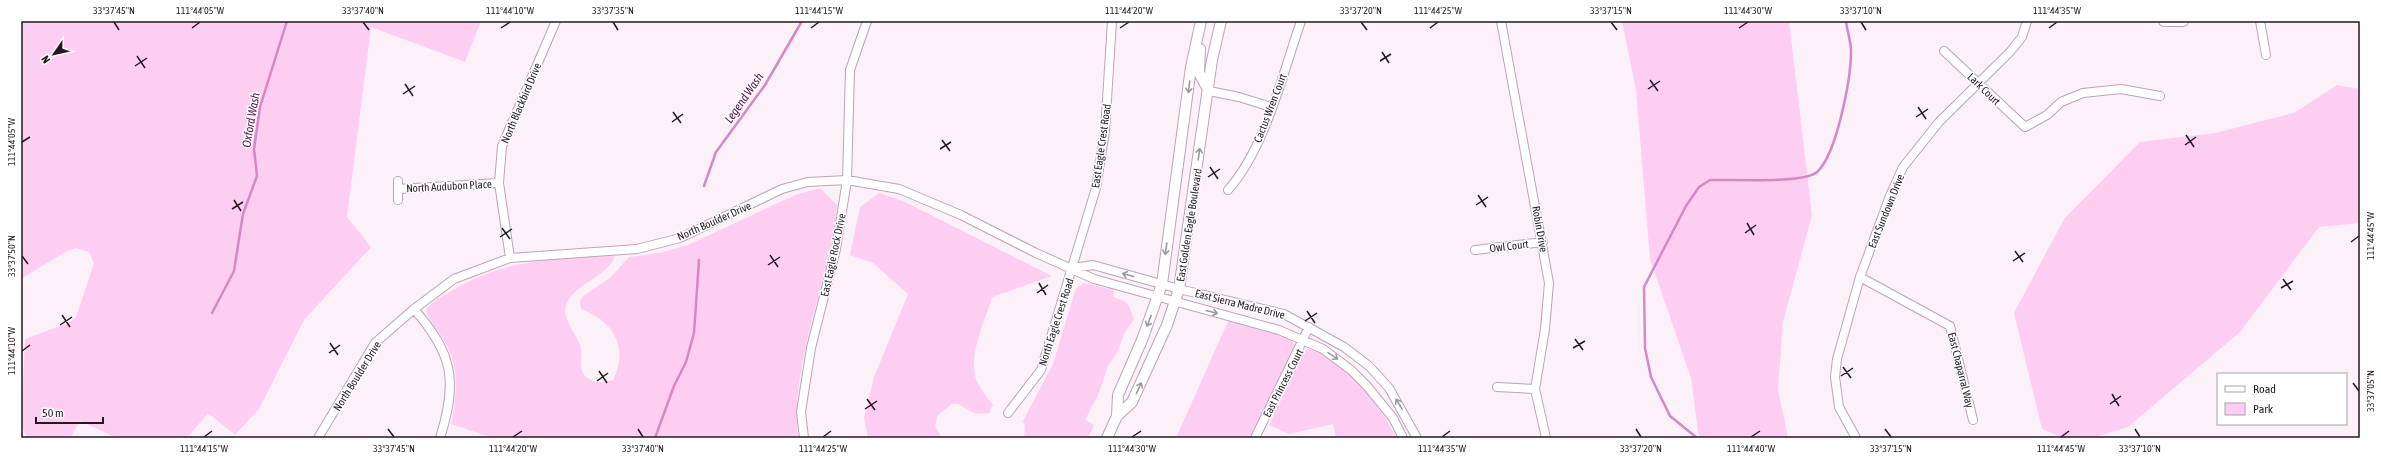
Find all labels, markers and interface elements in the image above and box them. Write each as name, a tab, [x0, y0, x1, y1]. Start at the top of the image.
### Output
text: 33°37'45"N	[93, 5, 135, 16]
text: 111°44'05"W	[176, 5, 225, 16]
text: 33°37'40"N	[342, 5, 384, 16]
text: 111°44'10"W	[486, 5, 535, 16]
text: 33°37'35"N	[592, 5, 634, 16]
text: 111°44'15"W	[795, 5, 844, 16]
text: 111°44'20"W	[1105, 5, 1154, 16]
text: 33°37'20"N	[1340, 5, 1382, 16]
text: 111°44'25"W	[1414, 5, 1463, 16]
text: 33°37'15"N	[1590, 5, 1632, 16]
text: 111°44'30"W	[1724, 5, 1773, 16]
text: 33°37'10"N	[1840, 5, 1882, 16]
text: 111°44'35"W	[2033, 5, 2082, 16]
north arrow	[34, 34, 74, 74]
text: N	[39, 54, 53, 66]
street label: North Blackbird Drive	[499, 61, 543, 145]
water label: Legend Wash	[722, 70, 766, 126]
street label: Lark Court	[1965, 71, 2003, 107]
street label: Cactus Wren Court	[1251, 72, 1289, 144]
one-way arrow	[1185, 80, 1192, 93]
water label: Oxford Wash	[239, 91, 263, 148]
street label: East Eagle Crest Road	[1089, 103, 1113, 189]
text: 111°44'05"W	[6, 117, 17, 166]
one-way arrow	[1195, 147, 1203, 160]
street label: East Golden Eagle Boulevard	[1174, 168, 1204, 282]
street label: East Sundown Drive	[1866, 172, 1906, 250]
street label: North Audubon Place	[406, 178, 492, 194]
street label: North Boulder Drive	[675, 199, 753, 243]
street label: Robin Drive	[1530, 205, 1550, 253]
text: 111°44'45"W	[2365, 211, 2376, 260]
street label: East Eagle Rock Drive	[818, 212, 848, 298]
text: 33°37'50"N	[6, 235, 17, 277]
street label: Owl Court	[1489, 238, 1529, 254]
one-way arrow	[1163, 242, 1170, 255]
one-way arrow	[1122, 271, 1135, 278]
street label: North Eagle Crest Road	[1036, 277, 1076, 367]
street label: East Sierra Madre Drive	[1194, 287, 1286, 321]
one-way arrow	[1205, 308, 1218, 316]
one-way arrow	[1145, 315, 1153, 327]
text: 111°44'10"W	[6, 326, 17, 375]
street label: East Chaparral Way	[1946, 331, 1976, 409]
street label: North Boulder Drive	[331, 339, 383, 413]
street label: East Princess Court	[1261, 347, 1305, 419]
one-way arrow	[1327, 352, 1338, 360]
text: 33°37'05"N	[2365, 370, 2376, 412]
legend	[2217, 373, 2347, 425]
one-way arrow	[1136, 382, 1143, 394]
text: Road	[2253, 382, 2276, 396]
one-way arrow	[1394, 398, 1403, 409]
scale bar	[36, 399, 103, 425]
text: Park	[2253, 402, 2274, 416]
text: 50 m	[42, 406, 64, 420]
text: 111°44'15"W	[180, 443, 229, 454]
text: 33°37'45"N	[373, 443, 415, 454]
text: 111°44'20"W	[489, 443, 538, 454]
text: 33°37'40"N	[622, 443, 664, 454]
text: 111°44'25"W	[799, 443, 848, 454]
text: 111°44'30"W	[1108, 443, 1157, 454]
text: 111°44'35"W	[1418, 443, 1467, 454]
text: 33°37'20"N	[1620, 443, 1662, 454]
text: 111°44'40"W	[1727, 443, 1776, 454]
text: 33°37'15"N	[1870, 443, 1912, 454]
text: 111°44'45"W	[2037, 443, 2086, 454]
text: 33°37'10"N	[2119, 443, 2161, 454]

